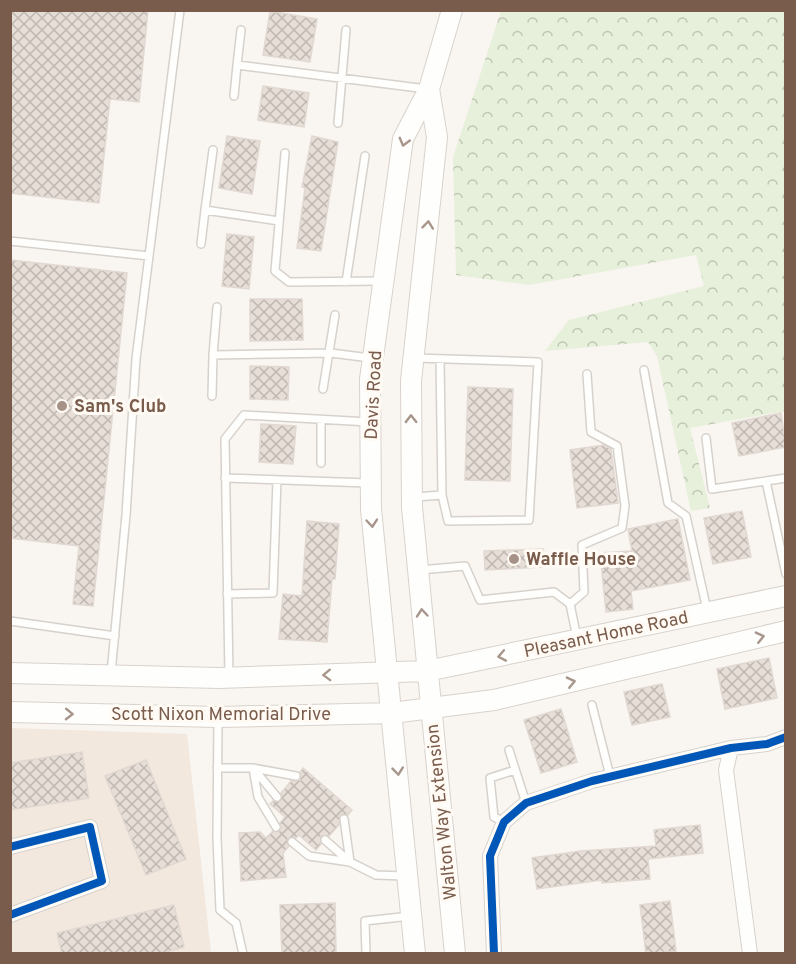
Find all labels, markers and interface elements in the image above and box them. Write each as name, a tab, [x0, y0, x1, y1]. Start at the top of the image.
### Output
one-way arrow	[399, 136, 411, 147]
one-way arrow	[421, 220, 434, 229]
street label: Davis Road	[361, 350, 388, 440]
place label: Sam's Club	[74, 396, 167, 419]
marker: Sam's Club	[55, 399, 69, 413]
one-way arrow	[405, 414, 417, 423]
one-way arrow	[365, 518, 378, 528]
place label: Waffle House	[526, 549, 636, 572]
marker: Waffle House	[507, 552, 521, 566]
street label: Pleasant Home Road	[522, 607, 691, 664]
one-way arrow	[416, 609, 429, 618]
one-way arrow	[755, 632, 765, 645]
one-way arrow	[498, 649, 508, 662]
one-way arrow	[323, 668, 332, 681]
one-way arrow	[565, 677, 575, 690]
street label: Scott Nixon Memorial Drive	[111, 704, 331, 727]
one-way arrow	[64, 707, 73, 720]
street label: Walton Way Extension	[422, 723, 463, 901]
one-way arrow	[391, 767, 404, 776]

